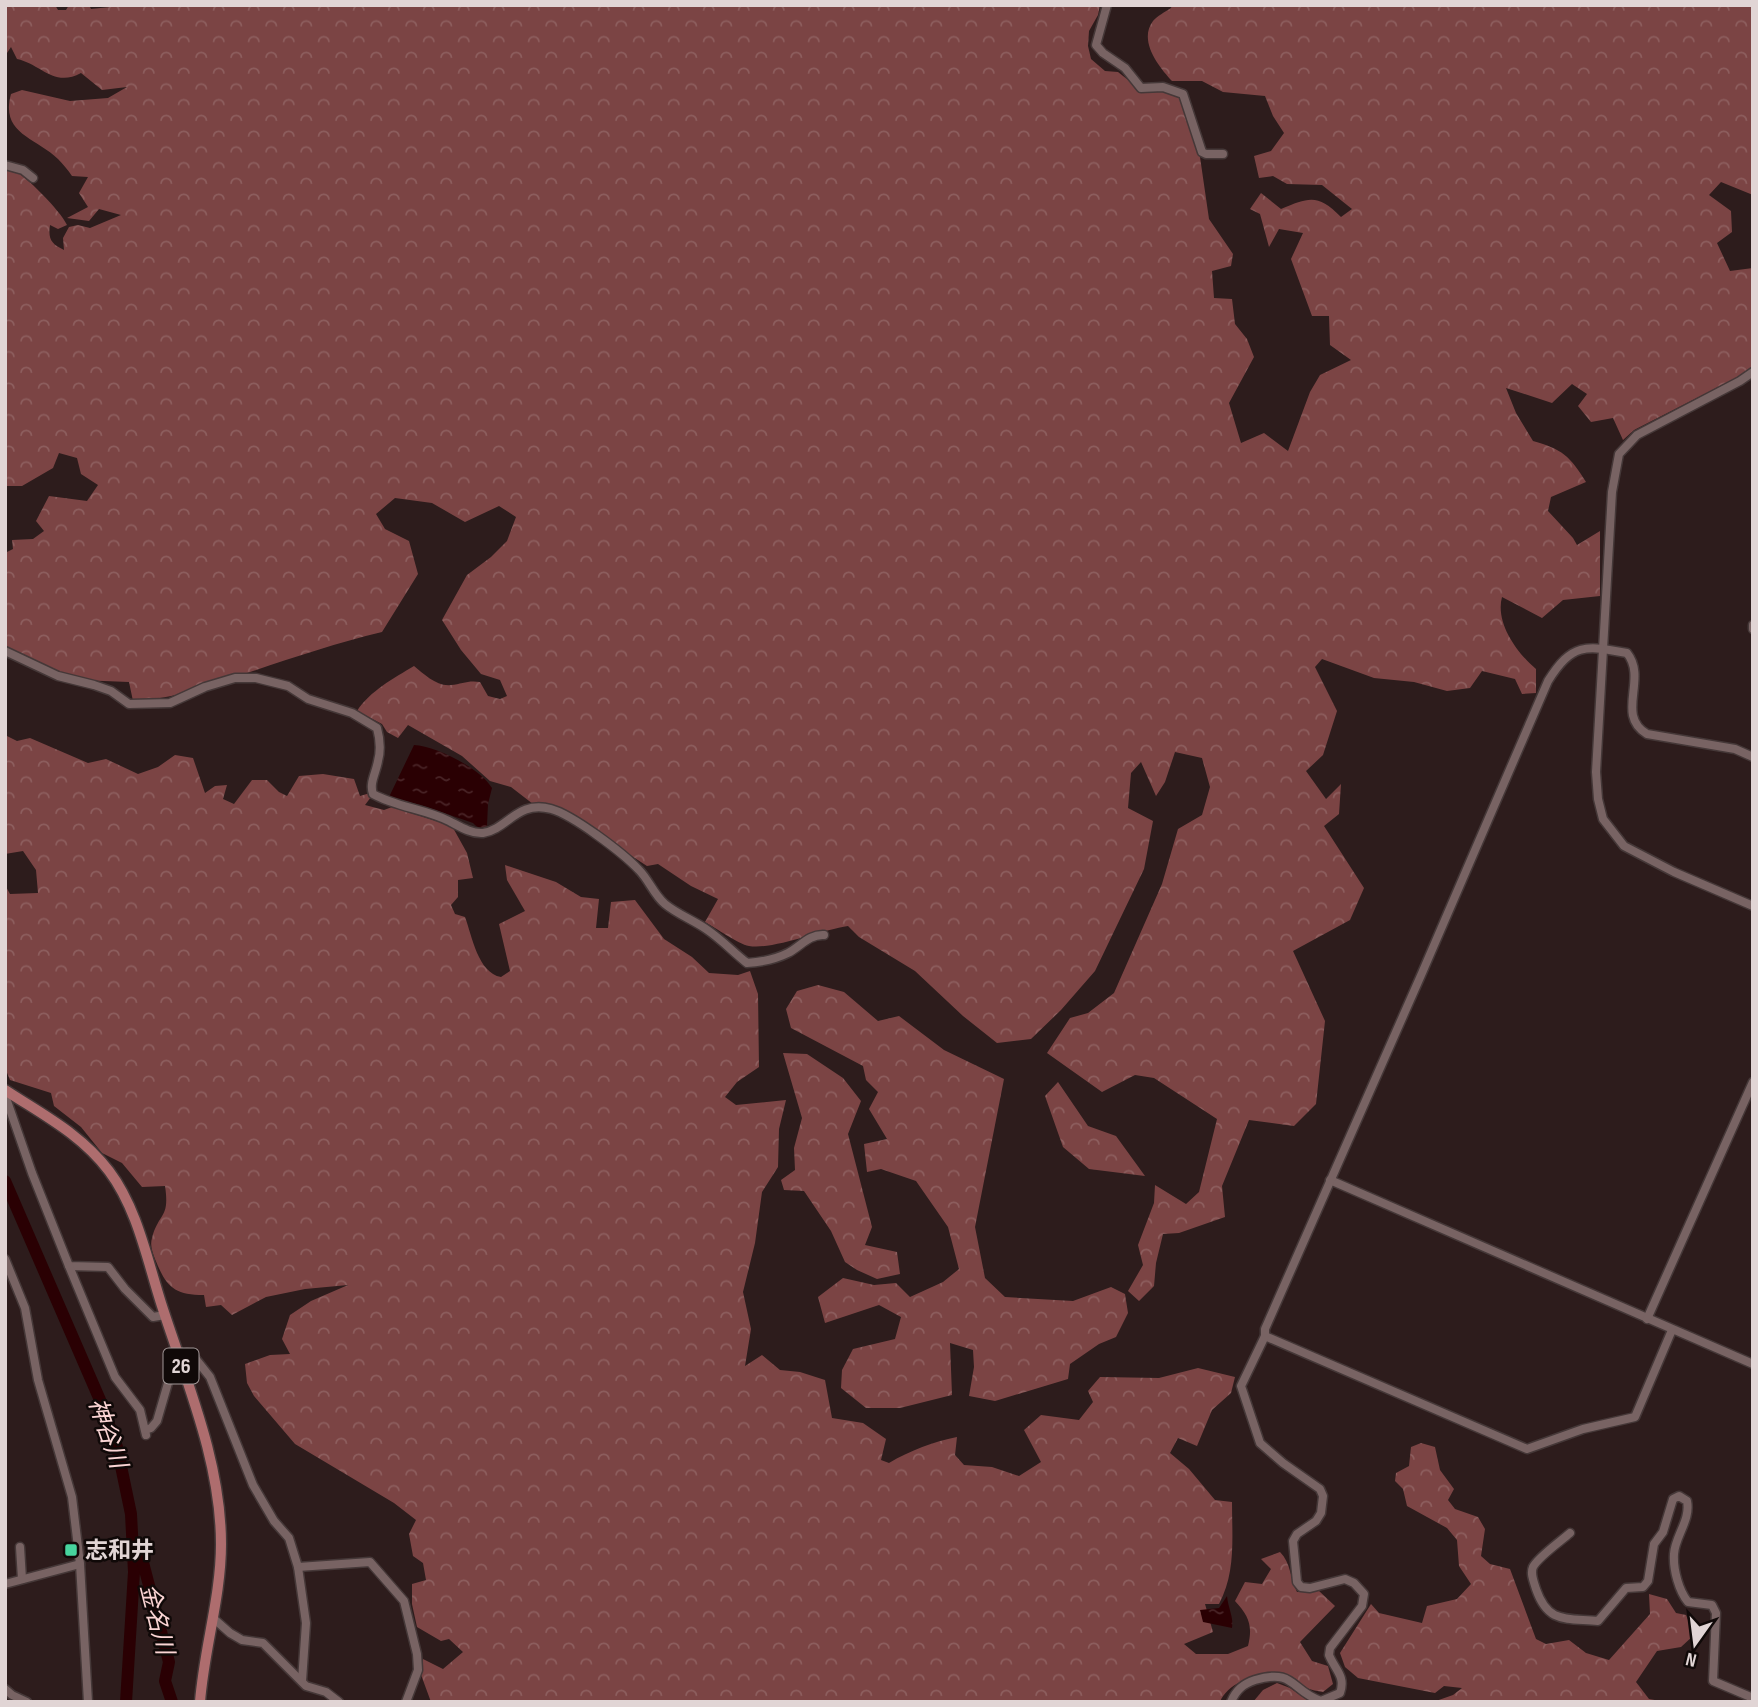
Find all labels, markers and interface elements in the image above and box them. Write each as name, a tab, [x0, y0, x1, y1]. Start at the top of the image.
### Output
road number: 26	[164, 1348, 198, 1384]
water label: 神谷川	[82, 1394, 134, 1475]
place label: 志和井	[85, 1537, 154, 1565]
marker: 志和井	[63, 1542, 79, 1558]
water label: 金名川	[134, 1581, 180, 1660]
north arrow	[1660, 1609, 1730, 1679]
text: N	[1684, 1647, 1699, 1671]

